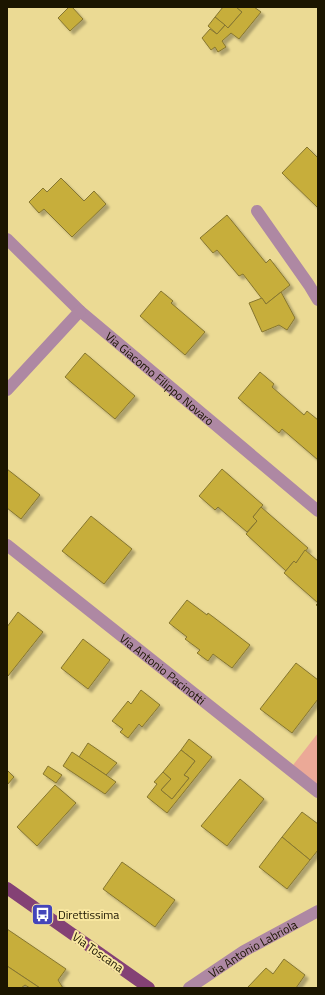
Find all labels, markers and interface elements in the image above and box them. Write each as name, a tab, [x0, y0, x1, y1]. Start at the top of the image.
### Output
street label: Via Giacomo Filippo Novaro	[101, 327, 219, 430]
street label: Via Antonio Pacinotti	[116, 629, 210, 709]
bus stop icon: Direttissima	[30, 901, 56, 927]
place label: Direttissima	[58, 905, 119, 924]
street label: Via Antonio Labriola	[204, 915, 300, 982]
street label: Via Toscana	[68, 927, 128, 977]

